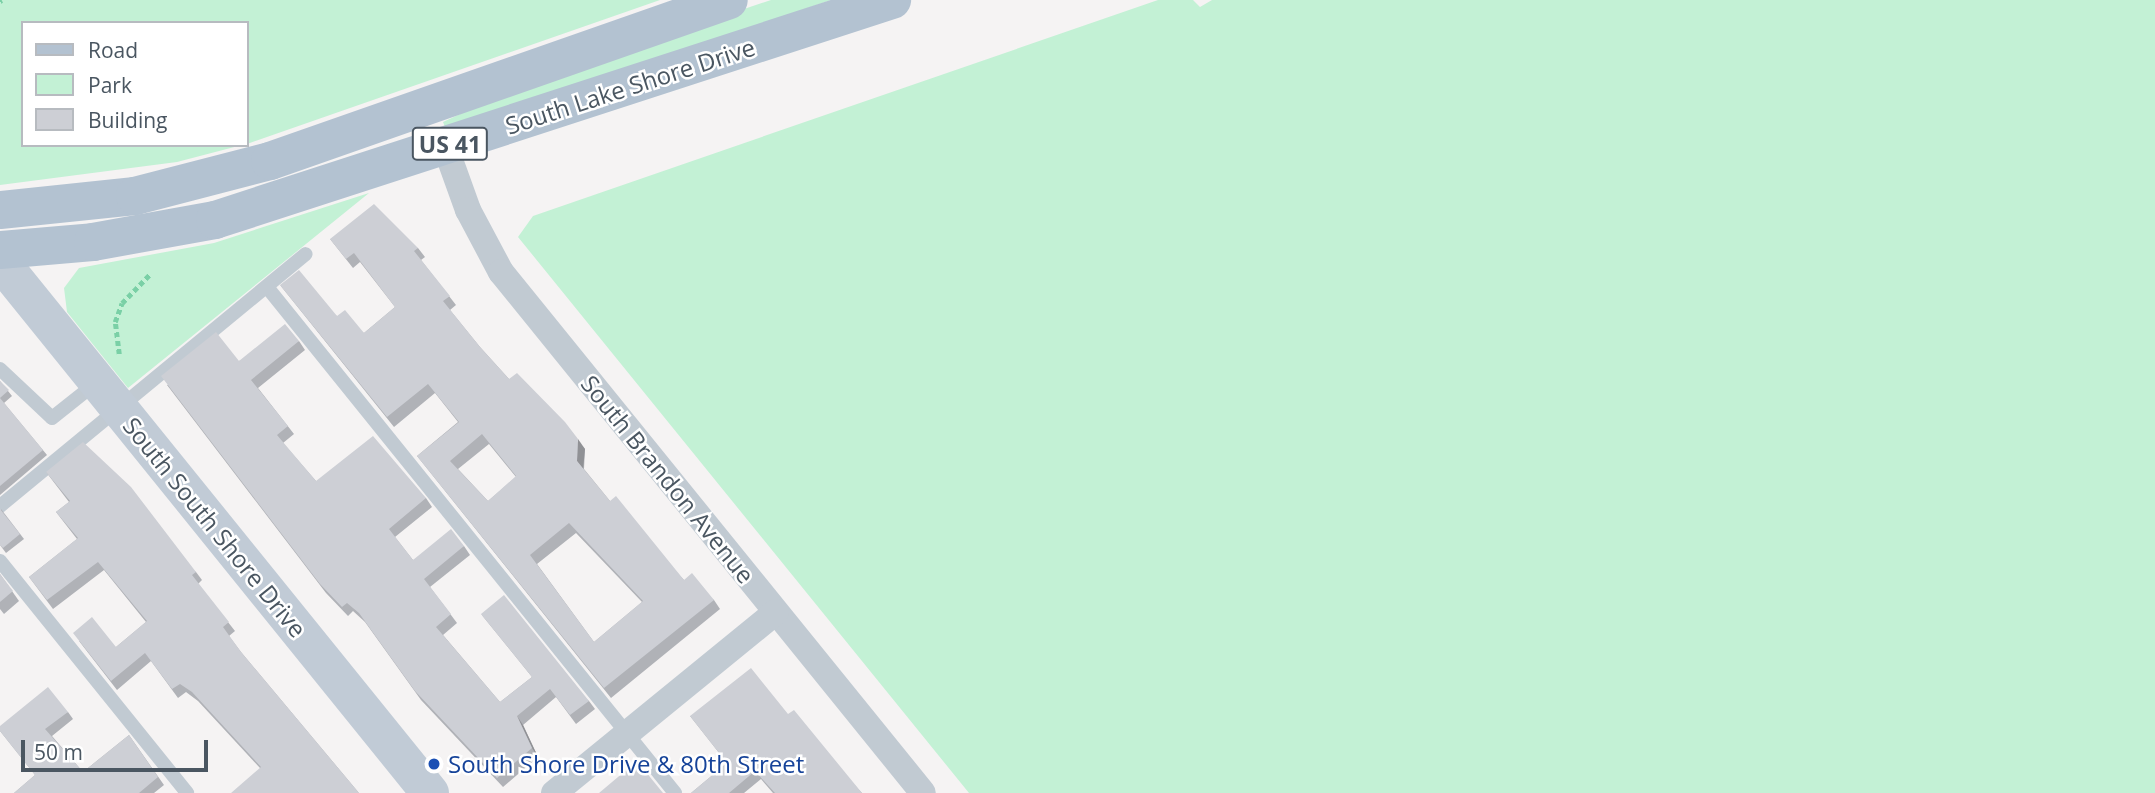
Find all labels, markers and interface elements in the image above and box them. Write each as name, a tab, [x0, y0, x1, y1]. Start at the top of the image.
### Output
legend	[21, 21, 248, 147]
street label: South Lake Shore Drive	[502, 32, 758, 140]
text: Road	[88, 36, 138, 64]
text: Park	[88, 71, 132, 99]
text: Building	[88, 106, 167, 134]
road number: US 41	[412, 125, 489, 164]
street label: South Brandon Avenue	[575, 369, 761, 589]
street label: South South Shore Drive	[118, 411, 312, 643]
scale bar	[24, 726, 212, 770]
text: 50 m	[34, 738, 83, 766]
place label: South Shore Drive & 80th Street	[448, 750, 804, 778]
marker: South Shore Drive & 80th Street	[426, 756, 442, 772]

